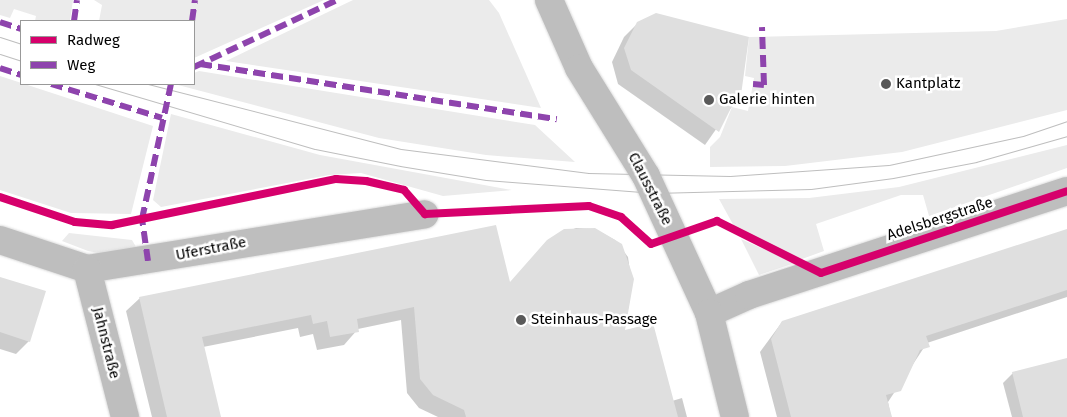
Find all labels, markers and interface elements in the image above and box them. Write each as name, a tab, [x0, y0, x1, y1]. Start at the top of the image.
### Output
legend	[20, 20, 195, 85]
text: Radweg	[67, 31, 120, 49]
text: Weg	[67, 56, 95, 74]
place label: Kantplatz	[896, 75, 960, 93]
marker: Kantplatz	[880, 78, 892, 90]
place label: Galerie hinten	[719, 91, 815, 109]
marker: Galerie hinten	[703, 94, 715, 106]
street label: Clausstraße	[624, 150, 676, 228]
street label: Adelsbergstraße	[885, 193, 995, 245]
street label: Uferstraße	[174, 233, 248, 265]
street label: Jahnstraße	[88, 305, 124, 381]
place label: Steinhaus-Passage	[531, 311, 657, 329]
marker: Steinhaus-Passage	[515, 314, 527, 326]

